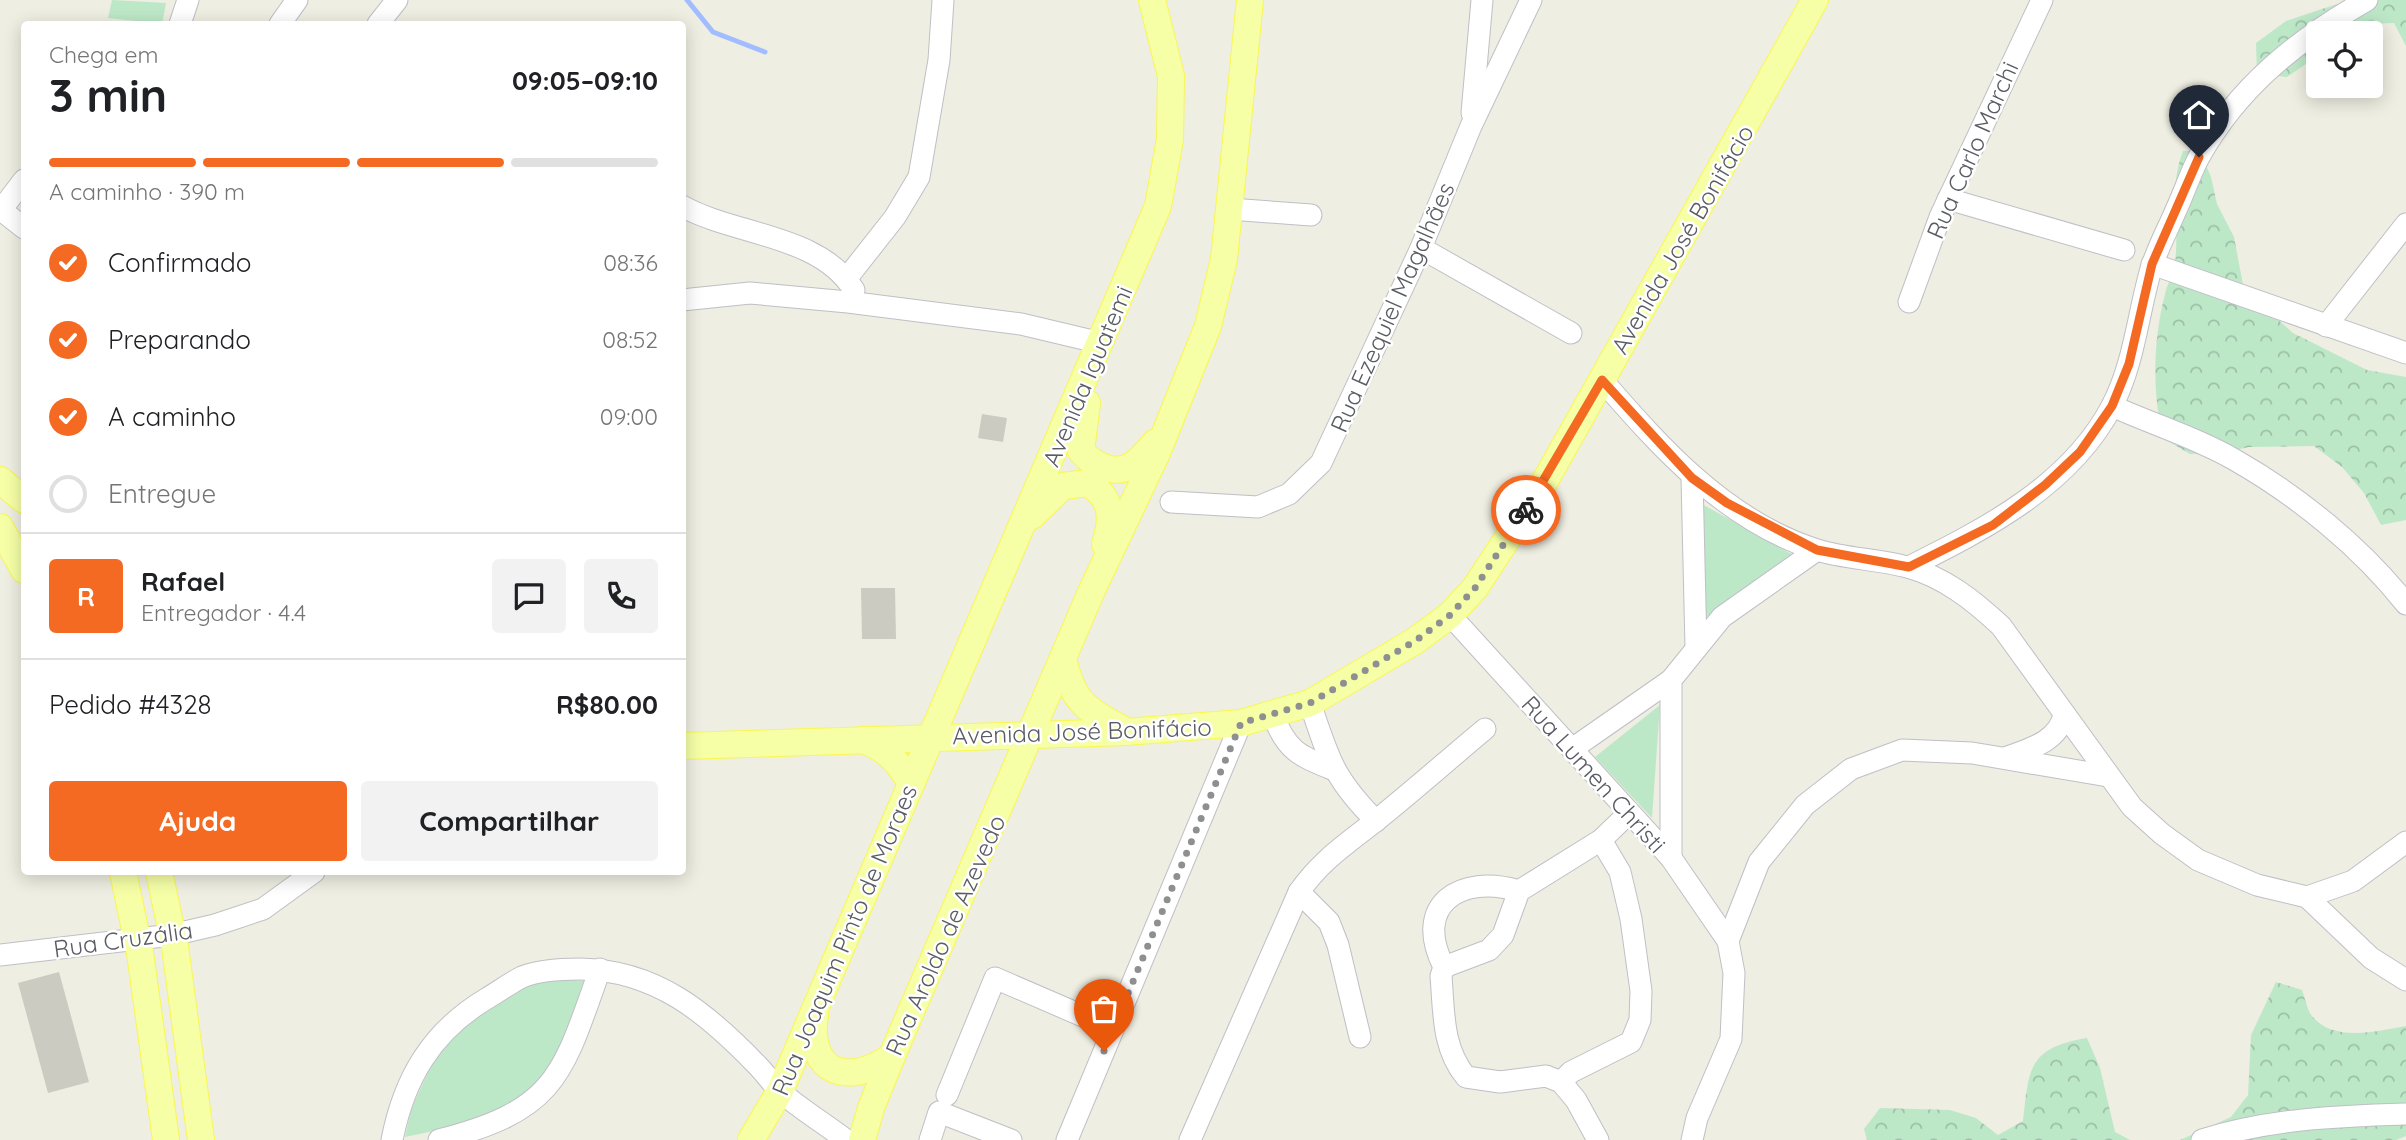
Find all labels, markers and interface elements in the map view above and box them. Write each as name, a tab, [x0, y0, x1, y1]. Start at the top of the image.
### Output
map controls	[2306, 21, 2383, 98]
button: locate	[2306, 21, 2383, 98]
text: Chega em	[49, 40, 158, 69]
street label: Rua Carlo Marchi	[1920, 57, 2024, 243]
text: 09:05–09:10	[512, 64, 658, 97]
text: 3 min	[49, 66, 167, 124]
pin	[2169, 85, 2229, 157]
icon: home	[2180, 96, 2218, 134]
street label: Avenida José Bonifácio	[1604, 119, 1760, 359]
text: A caminho · 390 m	[49, 177, 245, 206]
street label: Rua Ezequiel Magalhães	[1323, 177, 1461, 437]
icon: check	[49, 244, 87, 282]
text: Confirmado	[108, 246, 252, 279]
text: 08:36	[603, 248, 658, 277]
street label: Avenida Iguatemi	[1035, 281, 1139, 471]
icon: check	[49, 321, 87, 359]
text: Preparando	[108, 323, 251, 356]
text: 08:52	[602, 325, 658, 354]
icon: check	[49, 398, 87, 436]
text: A caminho	[108, 400, 236, 433]
text: 09:00	[600, 402, 658, 431]
courier	[1491, 475, 1561, 545]
text: Entregue	[108, 477, 216, 510]
icon: bike	[1507, 491, 1545, 529]
button: chat	[492, 559, 566, 633]
button: phone	[584, 559, 658, 633]
text: Rafael	[141, 565, 225, 598]
text: R	[77, 580, 95, 613]
text: Entregador · 4.4	[141, 598, 306, 627]
text: Pedido #4328	[49, 688, 212, 721]
text: R$80.00	[556, 688, 658, 721]
street label: Rua Lumen Christi	[1516, 689, 1672, 859]
street label: Avenida José Bonifácio	[952, 711, 1212, 751]
street label: Rua Joaquim Pinto de Moraes	[765, 780, 923, 1100]
button: Ajuda	[49, 781, 347, 861]
button: Compartilhar	[361, 781, 658, 861]
street label: Rua Aroldo de Azevedo	[878, 810, 1012, 1060]
street label: Rua Cruzália	[51, 914, 195, 964]
pin	[1074, 979, 1134, 1051]
icon: bag	[1085, 990, 1123, 1028]

